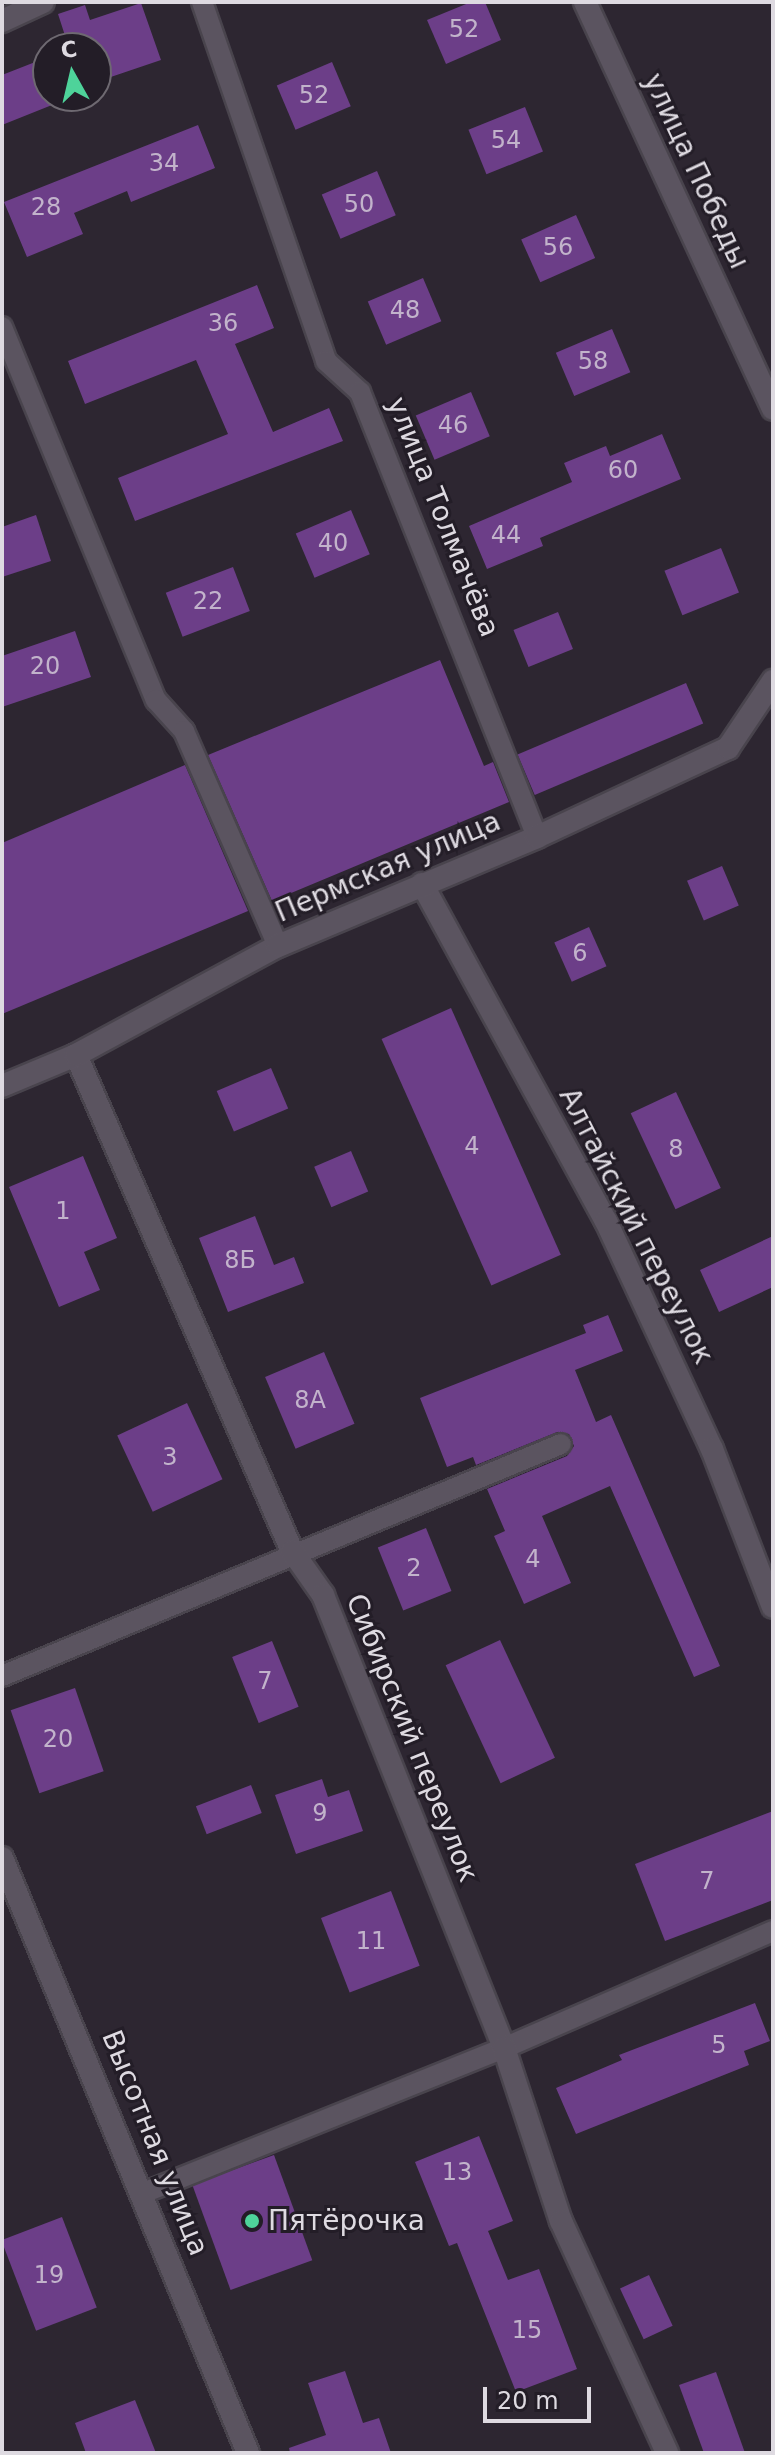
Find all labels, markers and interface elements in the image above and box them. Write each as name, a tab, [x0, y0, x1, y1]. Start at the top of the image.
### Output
house number: 52	[449, 16, 479, 44]
north arrow	[32, 32, 112, 112]
text: С	[59, 36, 79, 63]
street label: улица Победы	[636, 68, 756, 274]
house number: 52	[299, 82, 329, 110]
house number: 54	[491, 127, 521, 155]
house number: 34	[149, 150, 179, 178]
house number: 50	[344, 191, 374, 219]
house number: 28	[31, 194, 61, 222]
house number: 56	[543, 234, 573, 262]
house number: 48	[390, 297, 420, 325]
house number: 36	[208, 310, 238, 338]
house number: 58	[578, 348, 608, 376]
street label: улица Толмачёва	[380, 392, 506, 642]
house number: 46	[438, 412, 468, 440]
house number: 60	[608, 457, 638, 485]
house number: 44	[491, 522, 521, 550]
house number: 40	[318, 530, 348, 558]
house number: 22	[193, 588, 223, 616]
house number: 20	[30, 653, 60, 681]
street label: Пермская улица	[270, 804, 506, 930]
house number: 6	[572, 940, 588, 968]
street label: Алтайский переулок	[552, 1082, 720, 1370]
house number: 4	[464, 1133, 480, 1161]
house number: 8	[668, 1136, 684, 1164]
house number: 1	[55, 1198, 71, 1226]
house number: 8Б	[224, 1247, 256, 1275]
house number: 8А	[294, 1387, 326, 1415]
house number: 3	[162, 1444, 178, 1472]
house number: 4	[525, 1546, 541, 1574]
house number: 2	[406, 1555, 422, 1583]
street label: Сибирский переулок	[339, 1589, 485, 1887]
house number: 7	[257, 1668, 273, 1696]
house number: 20	[43, 1726, 73, 1754]
house number: 9	[312, 1800, 328, 1828]
house number: 7	[699, 1868, 715, 1896]
house number: 11	[356, 1928, 386, 1956]
street label: Высотная улица	[94, 2025, 216, 2261]
house number: 5	[711, 2032, 727, 2060]
house number: 13	[442, 2159, 472, 2187]
place label: Пятёрочка	[268, 2204, 425, 2238]
marker: Пятёрочка	[243, 2212, 261, 2230]
house number: 19	[34, 2262, 64, 2290]
house number: 15	[512, 2317, 542, 2345]
scale bar	[487, 2371, 595, 2421]
text: 20 m	[497, 2387, 559, 2415]

